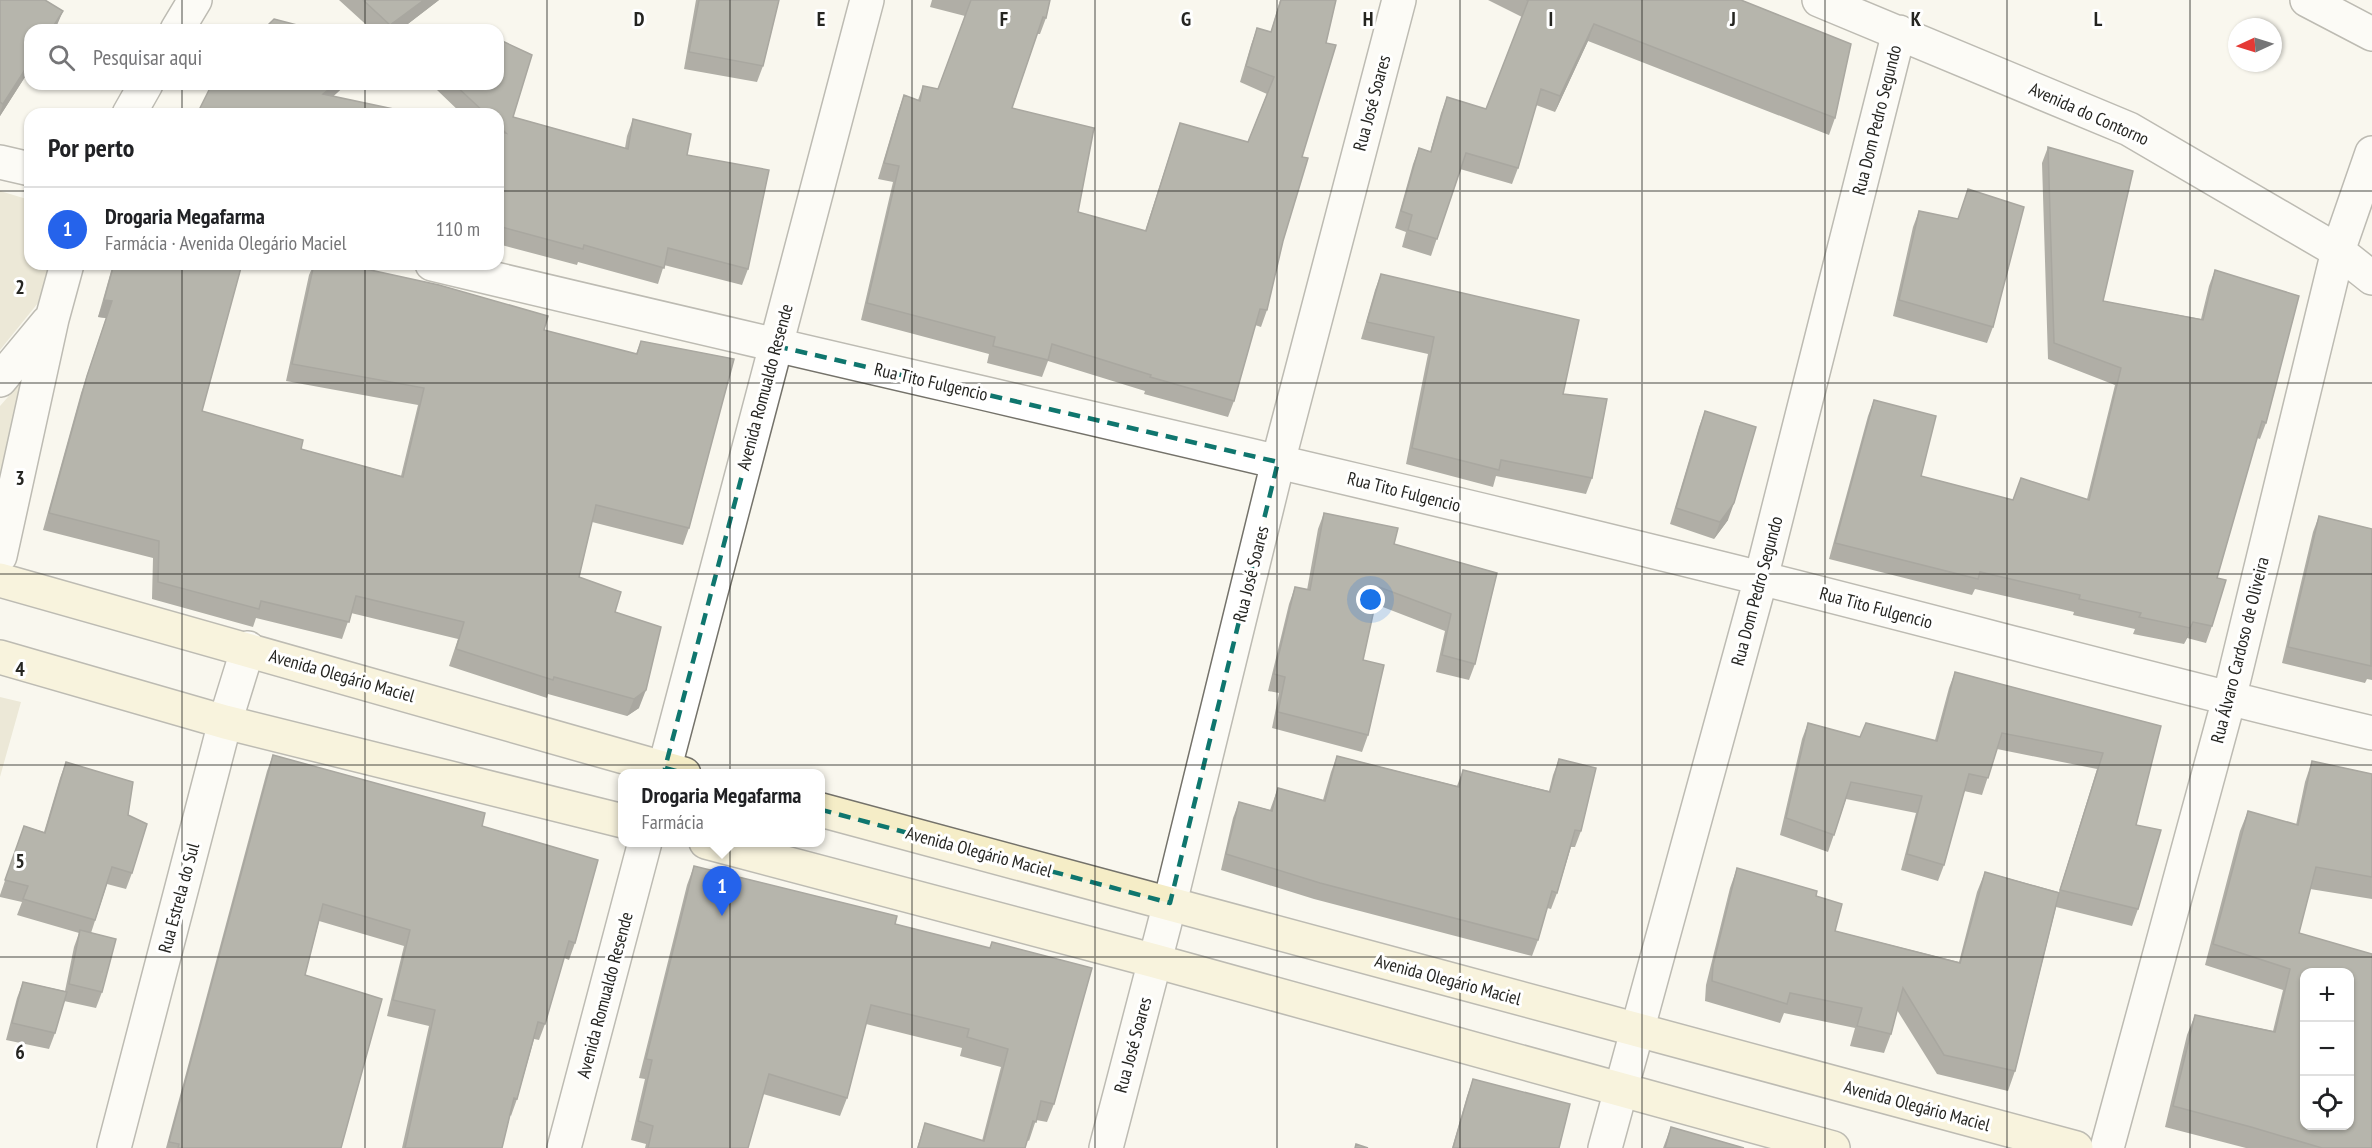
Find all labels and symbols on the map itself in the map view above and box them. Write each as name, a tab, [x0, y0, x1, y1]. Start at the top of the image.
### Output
text: D	[634, 6, 645, 32]
text: E	[817, 6, 825, 32]
text: F	[1000, 6, 1008, 32]
text: G	[1181, 6, 1191, 32]
text: H	[1363, 6, 1373, 32]
text: I	[1549, 6, 1553, 32]
text: J	[1729, 6, 1736, 32]
text: K	[1911, 6, 1922, 32]
text: L	[2094, 6, 2103, 32]
north arrow	[2228, 18, 2282, 72]
street label: Rua Dom Pedro Segundo	[1847, 42, 1906, 197]
street label: Rua José Soares	[1348, 53, 1395, 153]
street label: Avenida do Contorno	[2026, 77, 2153, 150]
text: 2	[15, 274, 25, 300]
street label: Avenida Romualdo Resende	[731, 301, 798, 472]
street label: Rua Tito Fulgencio	[872, 357, 990, 406]
text: 3	[15, 465, 25, 491]
street label: Rua Tito Fulgencio	[1345, 466, 1463, 517]
street label: Rua Dom Pedro Segundo	[1726, 513, 1788, 668]
street label: Rua José Soares	[1227, 524, 1274, 624]
street label: Rua Álvaro Cardoso de Oliveira	[2205, 554, 2274, 745]
street label: Rua Tito Fulgencio	[1817, 581, 1935, 634]
your location	[1356, 585, 1385, 614]
street label: Avenida Olegário Maciel	[267, 644, 418, 708]
text: 4	[15, 656, 25, 682]
street label: Avenida Olegário Maciel	[904, 821, 1056, 882]
street label: Rua Estrela do Sul	[153, 840, 204, 955]
text: 5	[15, 848, 25, 874]
pin: 1	[702, 866, 742, 916]
street label: Avenida Romualdo Resende	[571, 909, 638, 1080]
street label: Avenida Olegário Maciel	[1373, 949, 1525, 1010]
street label: Rua José Soares	[1109, 995, 1156, 1095]
text: 6	[15, 1039, 25, 1065]
street label: Avenida Olegário Maciel	[1842, 1075, 1994, 1136]

